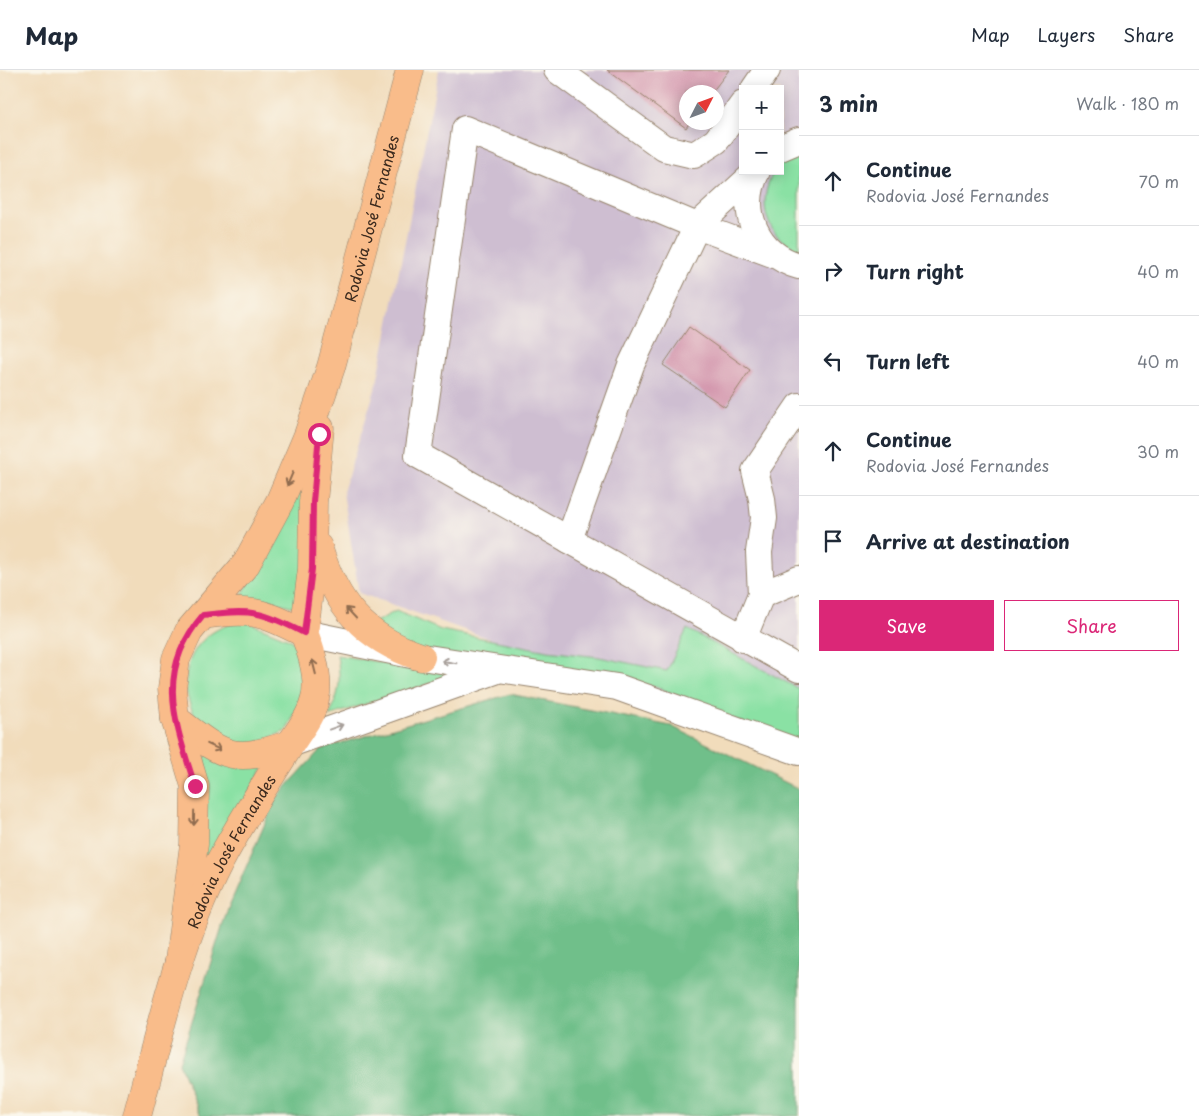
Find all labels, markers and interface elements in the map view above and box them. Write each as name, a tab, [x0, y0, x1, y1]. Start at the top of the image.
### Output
text: Map	[25, 17, 78, 53]
text: Map	[971, 21, 1010, 48]
text: Layers	[1038, 21, 1095, 48]
text: Share	[1123, 21, 1174, 48]
north arrow	[679, 85, 724, 130]
map controls	[739, 85, 784, 175]
button: +	[739, 85, 784, 130]
text: 3 min	[819, 87, 878, 119]
text: Walk · 180 m	[1076, 91, 1179, 115]
button: −	[739, 130, 784, 175]
street label: Rodovia José Fernandes	[337, 132, 404, 304]
text: Continue	[866, 155, 952, 183]
icon: ahead	[819, 167, 847, 195]
text: 70 m	[1139, 169, 1179, 193]
text: Rodovia José Fernandes	[866, 183, 1049, 207]
icon: right	[819, 257, 847, 285]
text: Turn right	[866, 257, 964, 285]
text: 40 m	[1137, 259, 1179, 283]
icon: left	[819, 347, 847, 375]
text: Turn left	[866, 347, 950, 375]
text: 40 m	[1137, 349, 1179, 373]
route start	[308, 423, 331, 446]
text: Continue	[866, 425, 952, 453]
icon: ahead	[819, 437, 847, 465]
text: 30 m	[1137, 439, 1179, 463]
text: Rodovia José Fernandes	[866, 453, 1049, 477]
one-way arrow	[284, 471, 293, 486]
icon: arrive	[819, 527, 847, 555]
text: Arrive at destination	[866, 527, 1070, 555]
button: Save	[819, 600, 994, 651]
button: Share	[1004, 600, 1179, 651]
one-way arrow	[345, 607, 357, 620]
one-way arrow	[442, 657, 458, 667]
one-way arrow	[309, 660, 318, 676]
one-way arrow	[328, 722, 343, 731]
one-way arrow	[206, 743, 221, 753]
street label: Rodovia José Fernandes	[180, 769, 281, 932]
route end	[184, 775, 207, 798]
one-way arrow	[189, 809, 199, 825]

